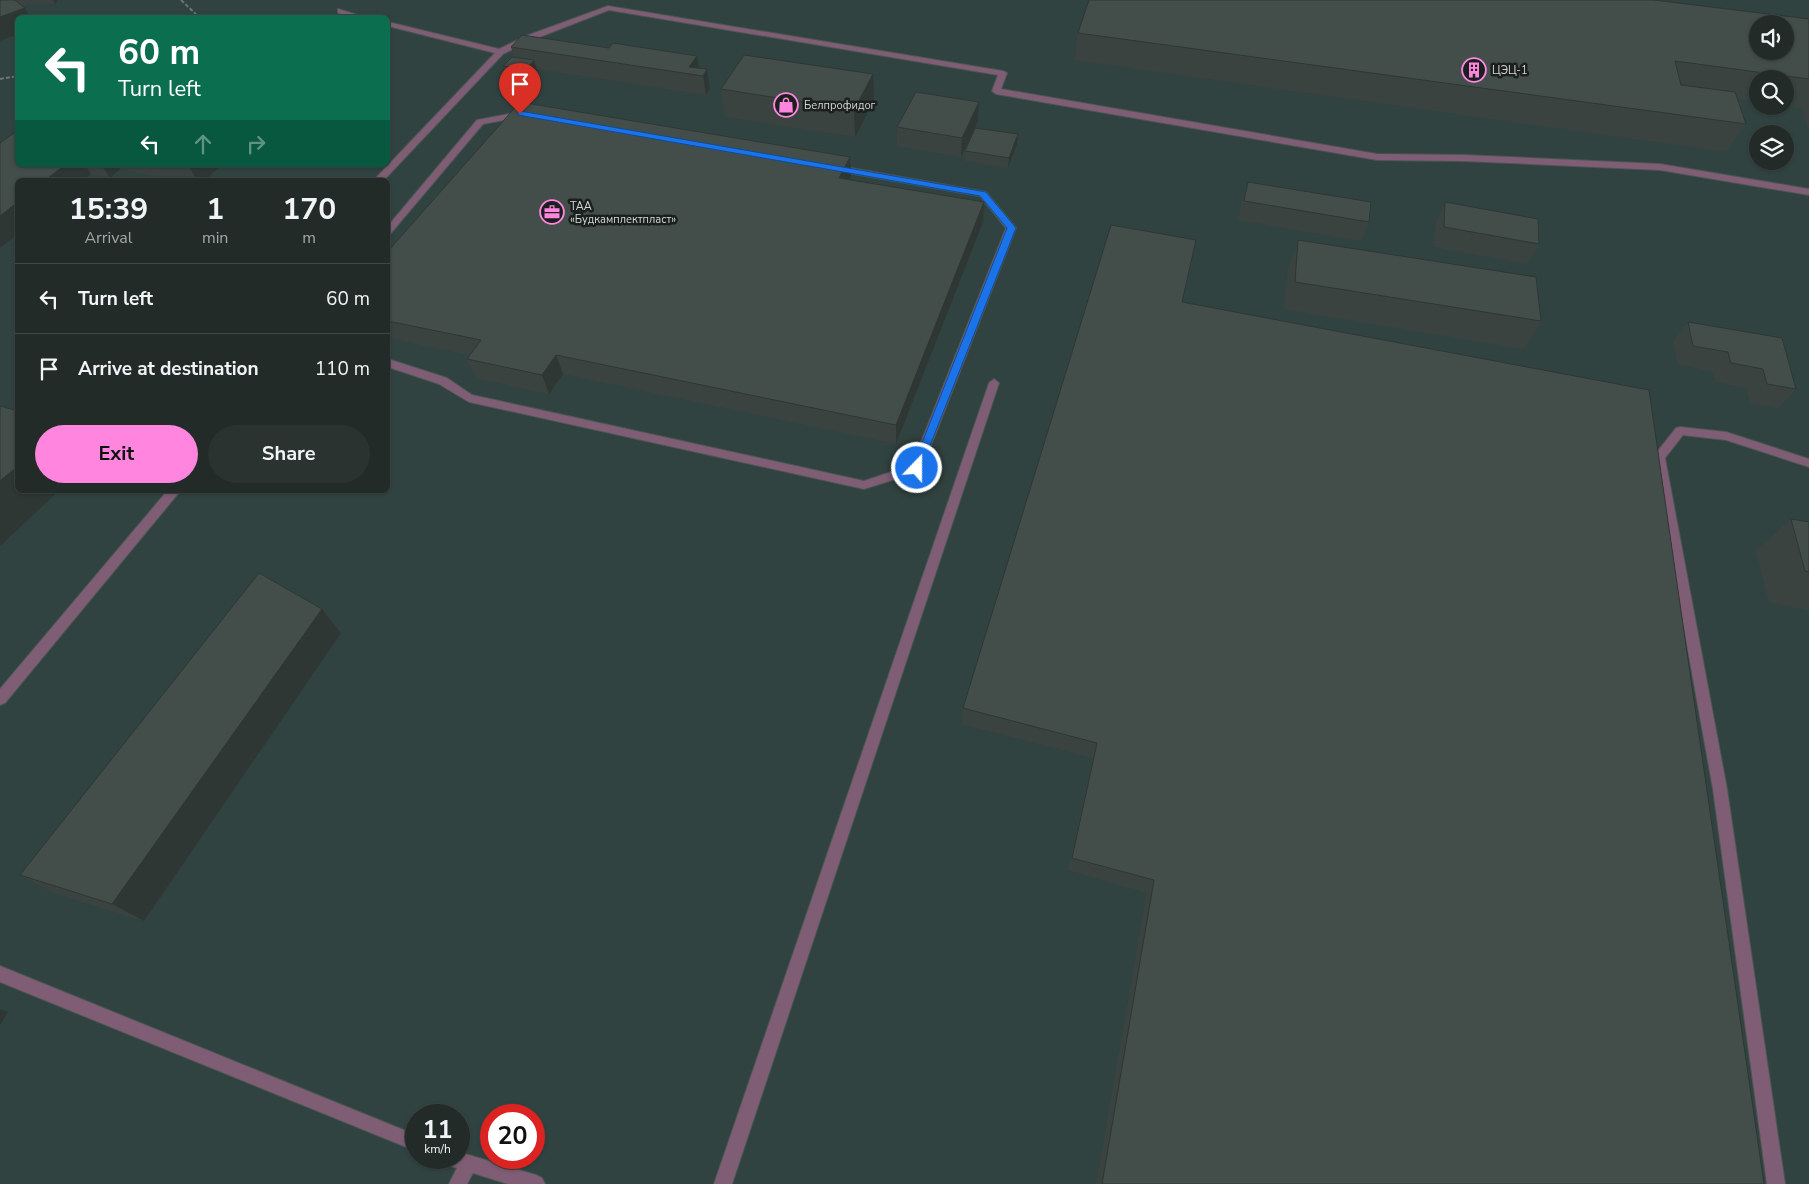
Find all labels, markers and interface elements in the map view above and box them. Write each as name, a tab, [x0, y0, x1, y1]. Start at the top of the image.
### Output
map controls	[1749, 15, 1794, 170]
button: sound	[1749, 15, 1794, 60]
text: 60 m	[118, 29, 200, 76]
icon: left	[35, 35, 100, 100]
building icon: ЦЭЦ-1	[1461, 57, 1487, 83]
pin	[499, 63, 541, 114]
place label: ЦЭЦ-1	[1492, 63, 1528, 78]
icon: arrive	[506, 70, 534, 98]
button: search	[1749, 70, 1794, 115]
text: Turn left	[118, 74, 201, 104]
shop icon: Белпрофидог	[773, 92, 799, 118]
place label: Белпрофидог	[804, 98, 876, 113]
button: layers	[1749, 125, 1794, 170]
icon: left	[136, 130, 164, 158]
icon: ahead	[189, 130, 217, 158]
icon: right	[242, 130, 270, 158]
text: 15:39	[69, 189, 148, 230]
text: 1	[206, 189, 224, 230]
text: 170	[282, 189, 336, 230]
office icon: ТАА «Будкамплектпласт»	[539, 199, 565, 225]
place label: ТАА «Будкамплектпласт»	[570, 199, 676, 227]
text: Arrival	[84, 227, 133, 249]
text: min	[202, 227, 228, 249]
text: m	[302, 227, 316, 249]
icon: left	[35, 285, 63, 313]
text: Turn left	[78, 286, 153, 312]
text: 60 m	[326, 286, 370, 312]
icon: arrive	[35, 355, 63, 383]
text: Arrive at destination	[78, 356, 259, 382]
text: 110 m	[315, 356, 370, 382]
button: Exit	[35, 425, 198, 483]
button: Share	[208, 425, 370, 483]
position arrow	[890, 441, 942, 493]
speed limit sign: 20	[480, 1104, 545, 1169]
text: 11	[422, 1113, 453, 1147]
text: km/h	[424, 1141, 451, 1157]

